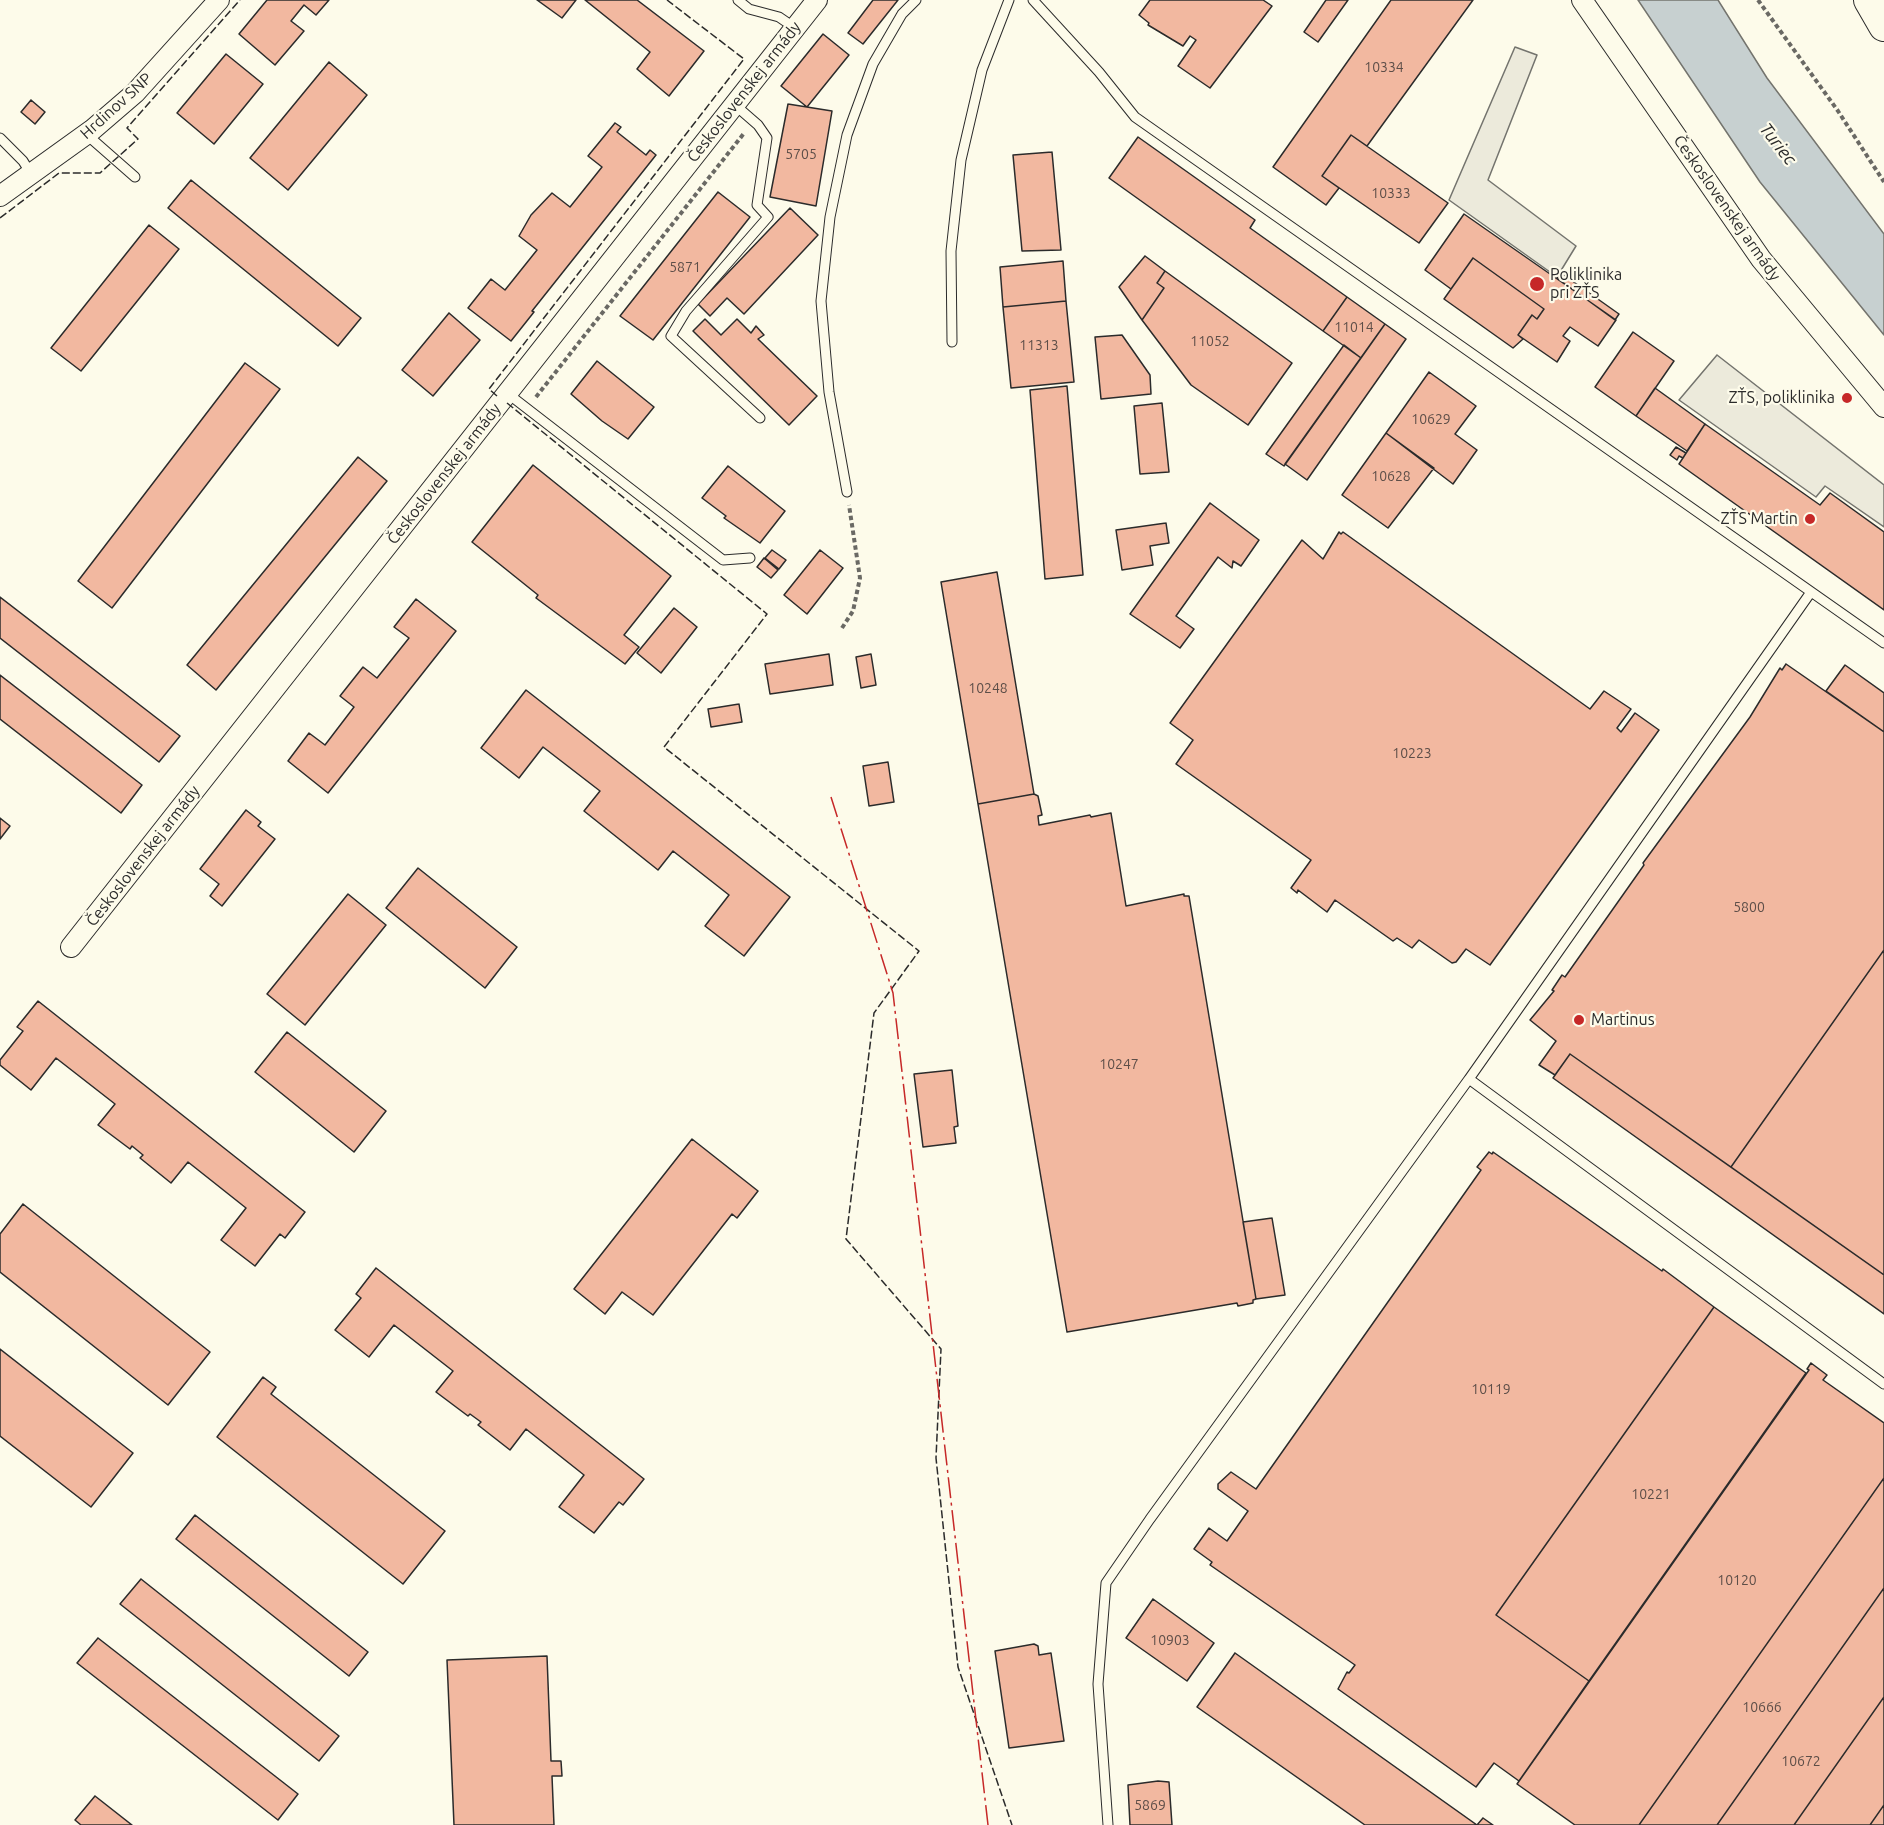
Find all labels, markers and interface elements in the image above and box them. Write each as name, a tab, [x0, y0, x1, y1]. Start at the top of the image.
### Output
street label: Československej armády	[683, 18, 805, 166]
house number: 10334	[1364, 59, 1404, 75]
street label: Hrdinov SNP	[76, 69, 156, 143]
water label: Turiec	[1755, 119, 1801, 169]
street label: Československej armády	[1669, 131, 1785, 285]
house number: 5705	[785, 146, 817, 162]
house number: 10333	[1371, 185, 1411, 201]
house number: 5871	[669, 259, 701, 275]
place label: Poliklinika pri ZŤS	[1550, 265, 1622, 303]
marker: Poliklinika pri ZŤS	[1528, 275, 1546, 293]
house number: 11014	[1334, 319, 1374, 335]
house number: 11052	[1190, 333, 1230, 349]
house number: 11313	[1019, 337, 1059, 353]
place label: ZŤS, poliklinika	[1729, 388, 1835, 408]
marker: ZŤS, poliklinika	[1840, 391, 1854, 405]
street label: Československej armády	[383, 400, 505, 548]
house number: 10629	[1411, 411, 1451, 427]
house number: 10628	[1371, 468, 1411, 484]
place label: ZŤS Martin	[1720, 509, 1798, 529]
marker: ZŤS Martin	[1803, 512, 1817, 526]
house number: 10248	[968, 680, 1008, 696]
house number: 10223	[1392, 745, 1432, 761]
street label: Československej armády	[82, 782, 204, 930]
house number: 5800	[1733, 899, 1765, 915]
place label: Martinus	[1591, 1010, 1655, 1030]
marker: Martinus	[1572, 1013, 1586, 1027]
house number: 10247	[1099, 1056, 1139, 1072]
house number: 10119	[1471, 1381, 1511, 1397]
house number: 10221	[1631, 1486, 1671, 1502]
house number: 10120	[1717, 1572, 1757, 1588]
house number: 10903	[1150, 1632, 1190, 1648]
house number: 10666	[1742, 1699, 1782, 1715]
house number: 10672	[1781, 1753, 1821, 1769]
house number: 5869	[1134, 1797, 1166, 1813]

